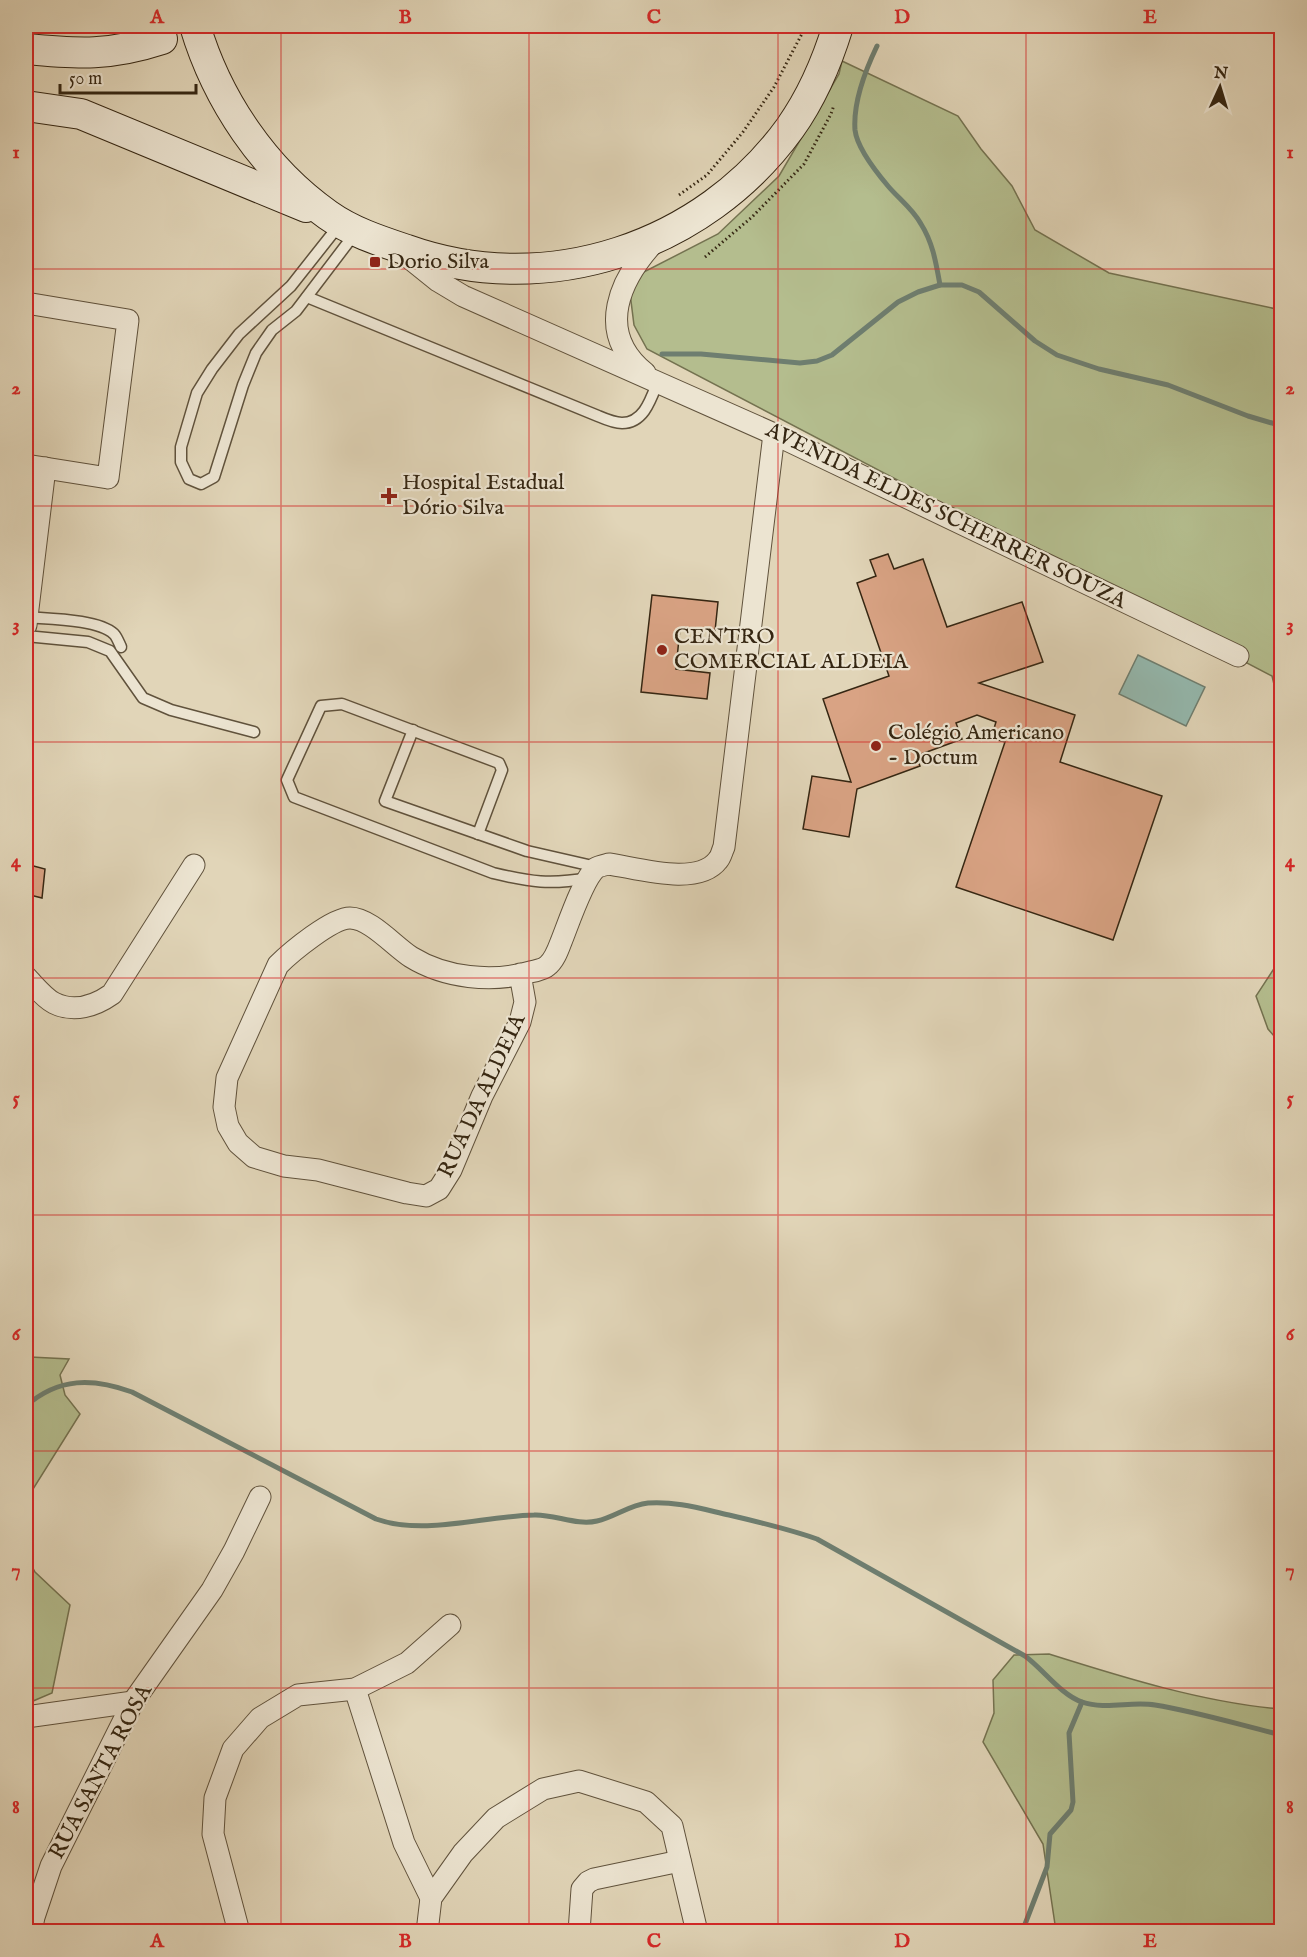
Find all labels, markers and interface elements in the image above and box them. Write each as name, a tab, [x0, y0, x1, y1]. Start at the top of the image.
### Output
text: A	[149, 5, 165, 30]
text: B	[398, 5, 412, 30]
text: C	[647, 5, 661, 30]
text: D	[894, 5, 910, 30]
text: E	[1143, 5, 1157, 30]
scale bar	[60, 57, 196, 95]
north arrow	[1190, 57, 1250, 117]
text: N	[1212, 64, 1229, 85]
text: 50 m	[69, 68, 102, 91]
text: 1	[12, 140, 20, 165]
text: 1	[1286, 140, 1294, 165]
place label: Dorio Silva	[387, 248, 490, 276]
marker: Dorio Silva	[368, 255, 382, 269]
text: 2	[11, 376, 21, 401]
text: 2	[1285, 376, 1295, 401]
street label: AVENIDA ELDES SCHERRER SOUZA	[760, 416, 1132, 616]
place label: Hospital Estadual Dório Silva	[402, 469, 564, 522]
marker: Hospital Estadual Dório Silva	[380, 487, 398, 505]
text: 3	[12, 613, 20, 638]
text: 3	[1286, 613, 1294, 638]
place label: CENTRO COMERCIAL ALDEIA	[674, 623, 909, 676]
marker: CENTRO COMERCIAL ALDEIA	[655, 643, 669, 657]
place label: Colégio Americano - Doctum	[888, 719, 1064, 772]
marker: Colégio Americano - Doctum	[869, 739, 883, 753]
text: 4	[11, 849, 22, 874]
text: 4	[1285, 849, 1296, 874]
street label: RUA DA ALDEIA	[432, 1009, 533, 1182]
text: 5	[12, 1086, 20, 1111]
text: 5	[1286, 1086, 1294, 1111]
text: 6	[12, 1322, 22, 1347]
text: 6	[1286, 1322, 1296, 1347]
text: 7	[11, 1558, 21, 1583]
text: 7	[1285, 1558, 1295, 1583]
street label: RUA SANTA ROSA	[43, 1679, 159, 1864]
text: 8	[12, 1795, 20, 1820]
text: 8	[1286, 1795, 1294, 1820]
text: A	[149, 1929, 165, 1954]
text: B	[398, 1929, 412, 1954]
text: C	[647, 1929, 661, 1954]
text: D	[894, 1929, 910, 1954]
text: E	[1143, 1929, 1157, 1954]

